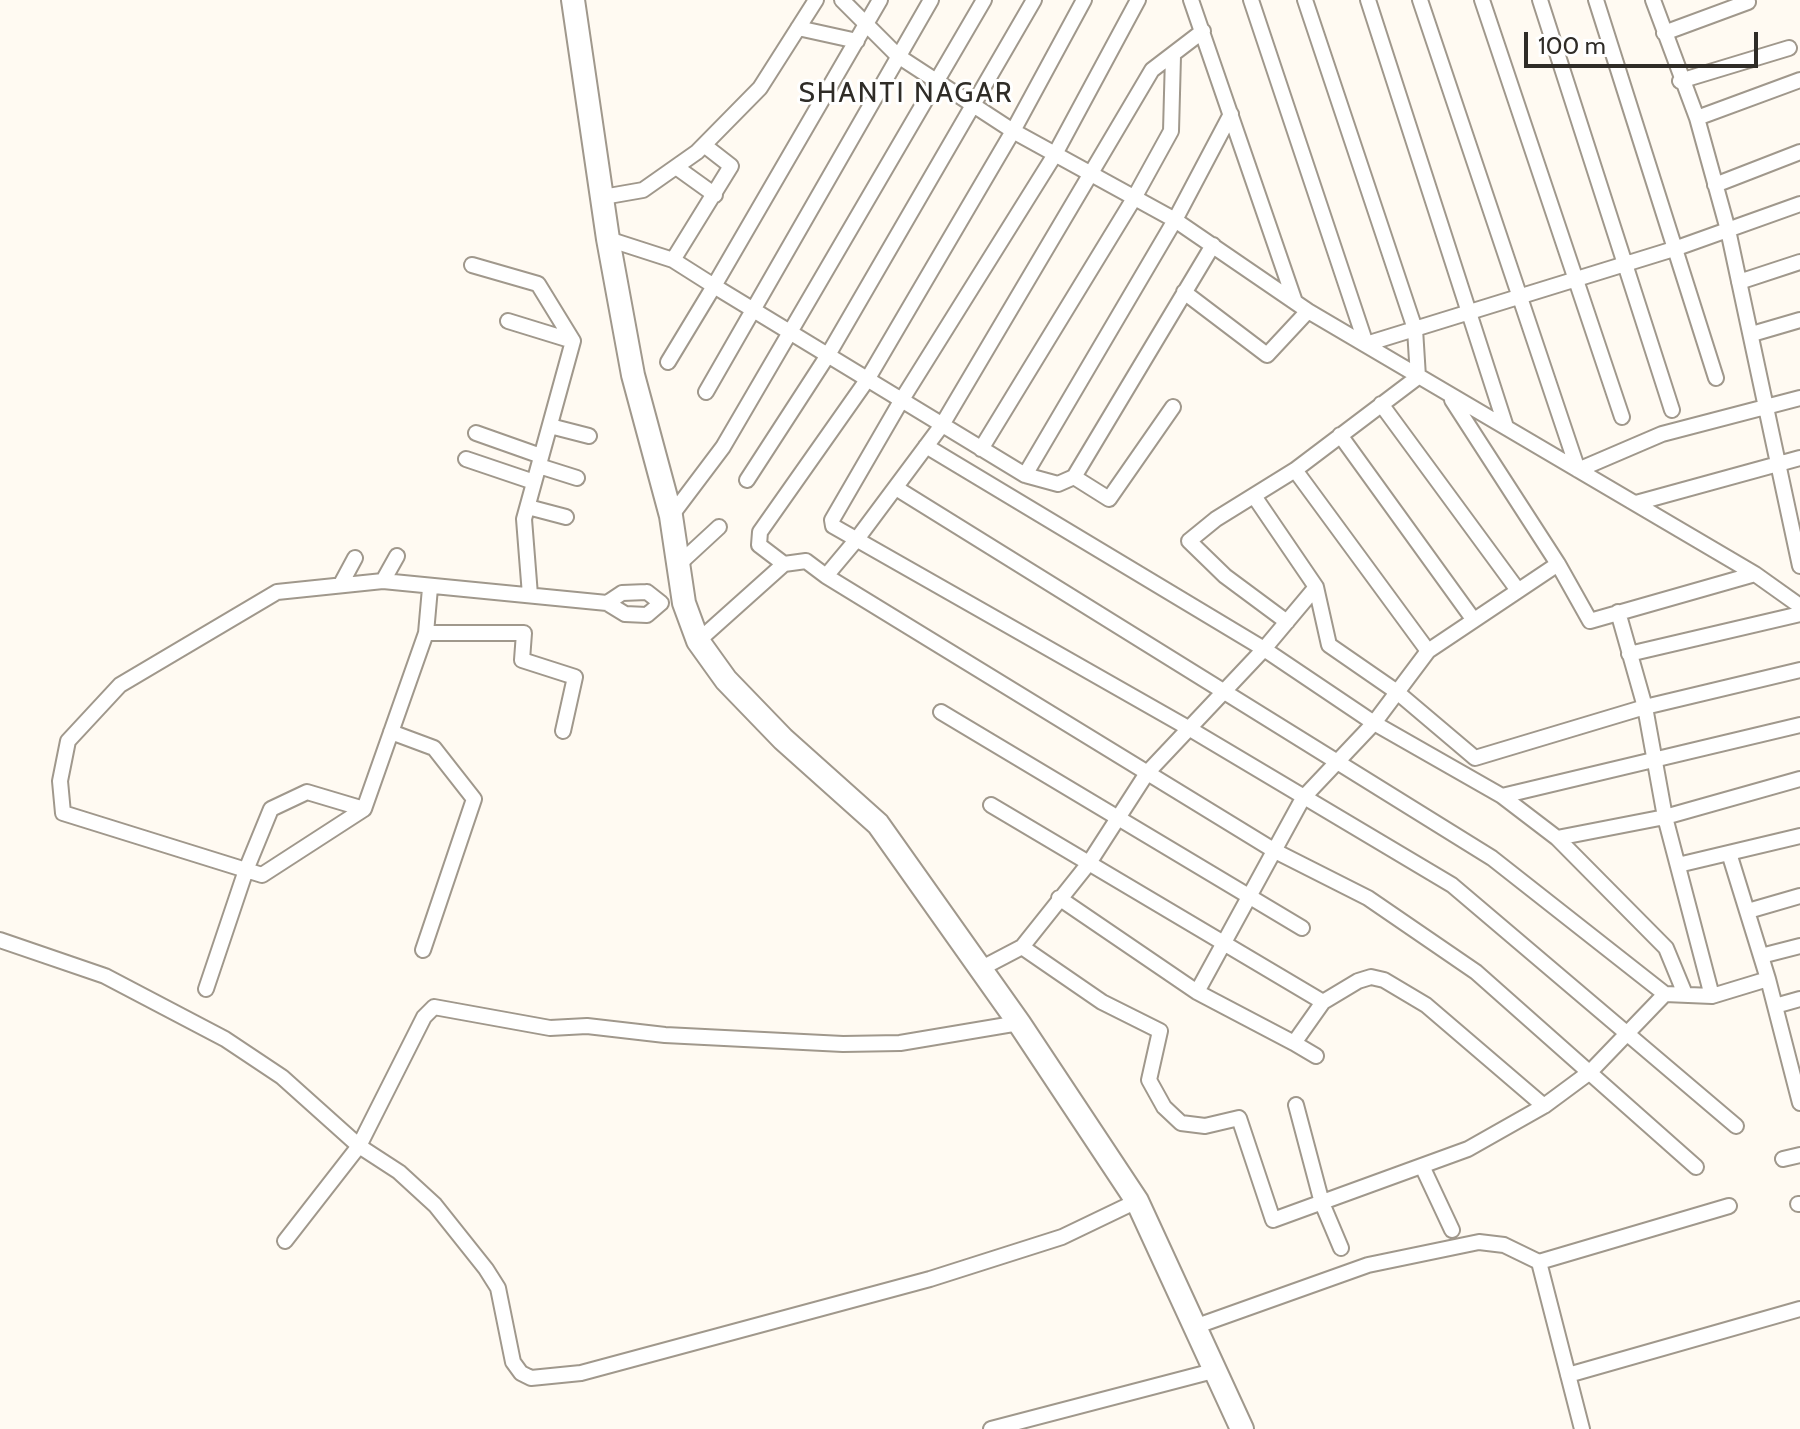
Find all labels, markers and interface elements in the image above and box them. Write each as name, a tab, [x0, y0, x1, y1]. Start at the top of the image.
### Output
scale bar	[1528, 16, 1762, 66]
text: 100 m	[1538, 31, 1606, 60]
district label: SHANTI NAGAR	[798, 77, 1014, 111]

